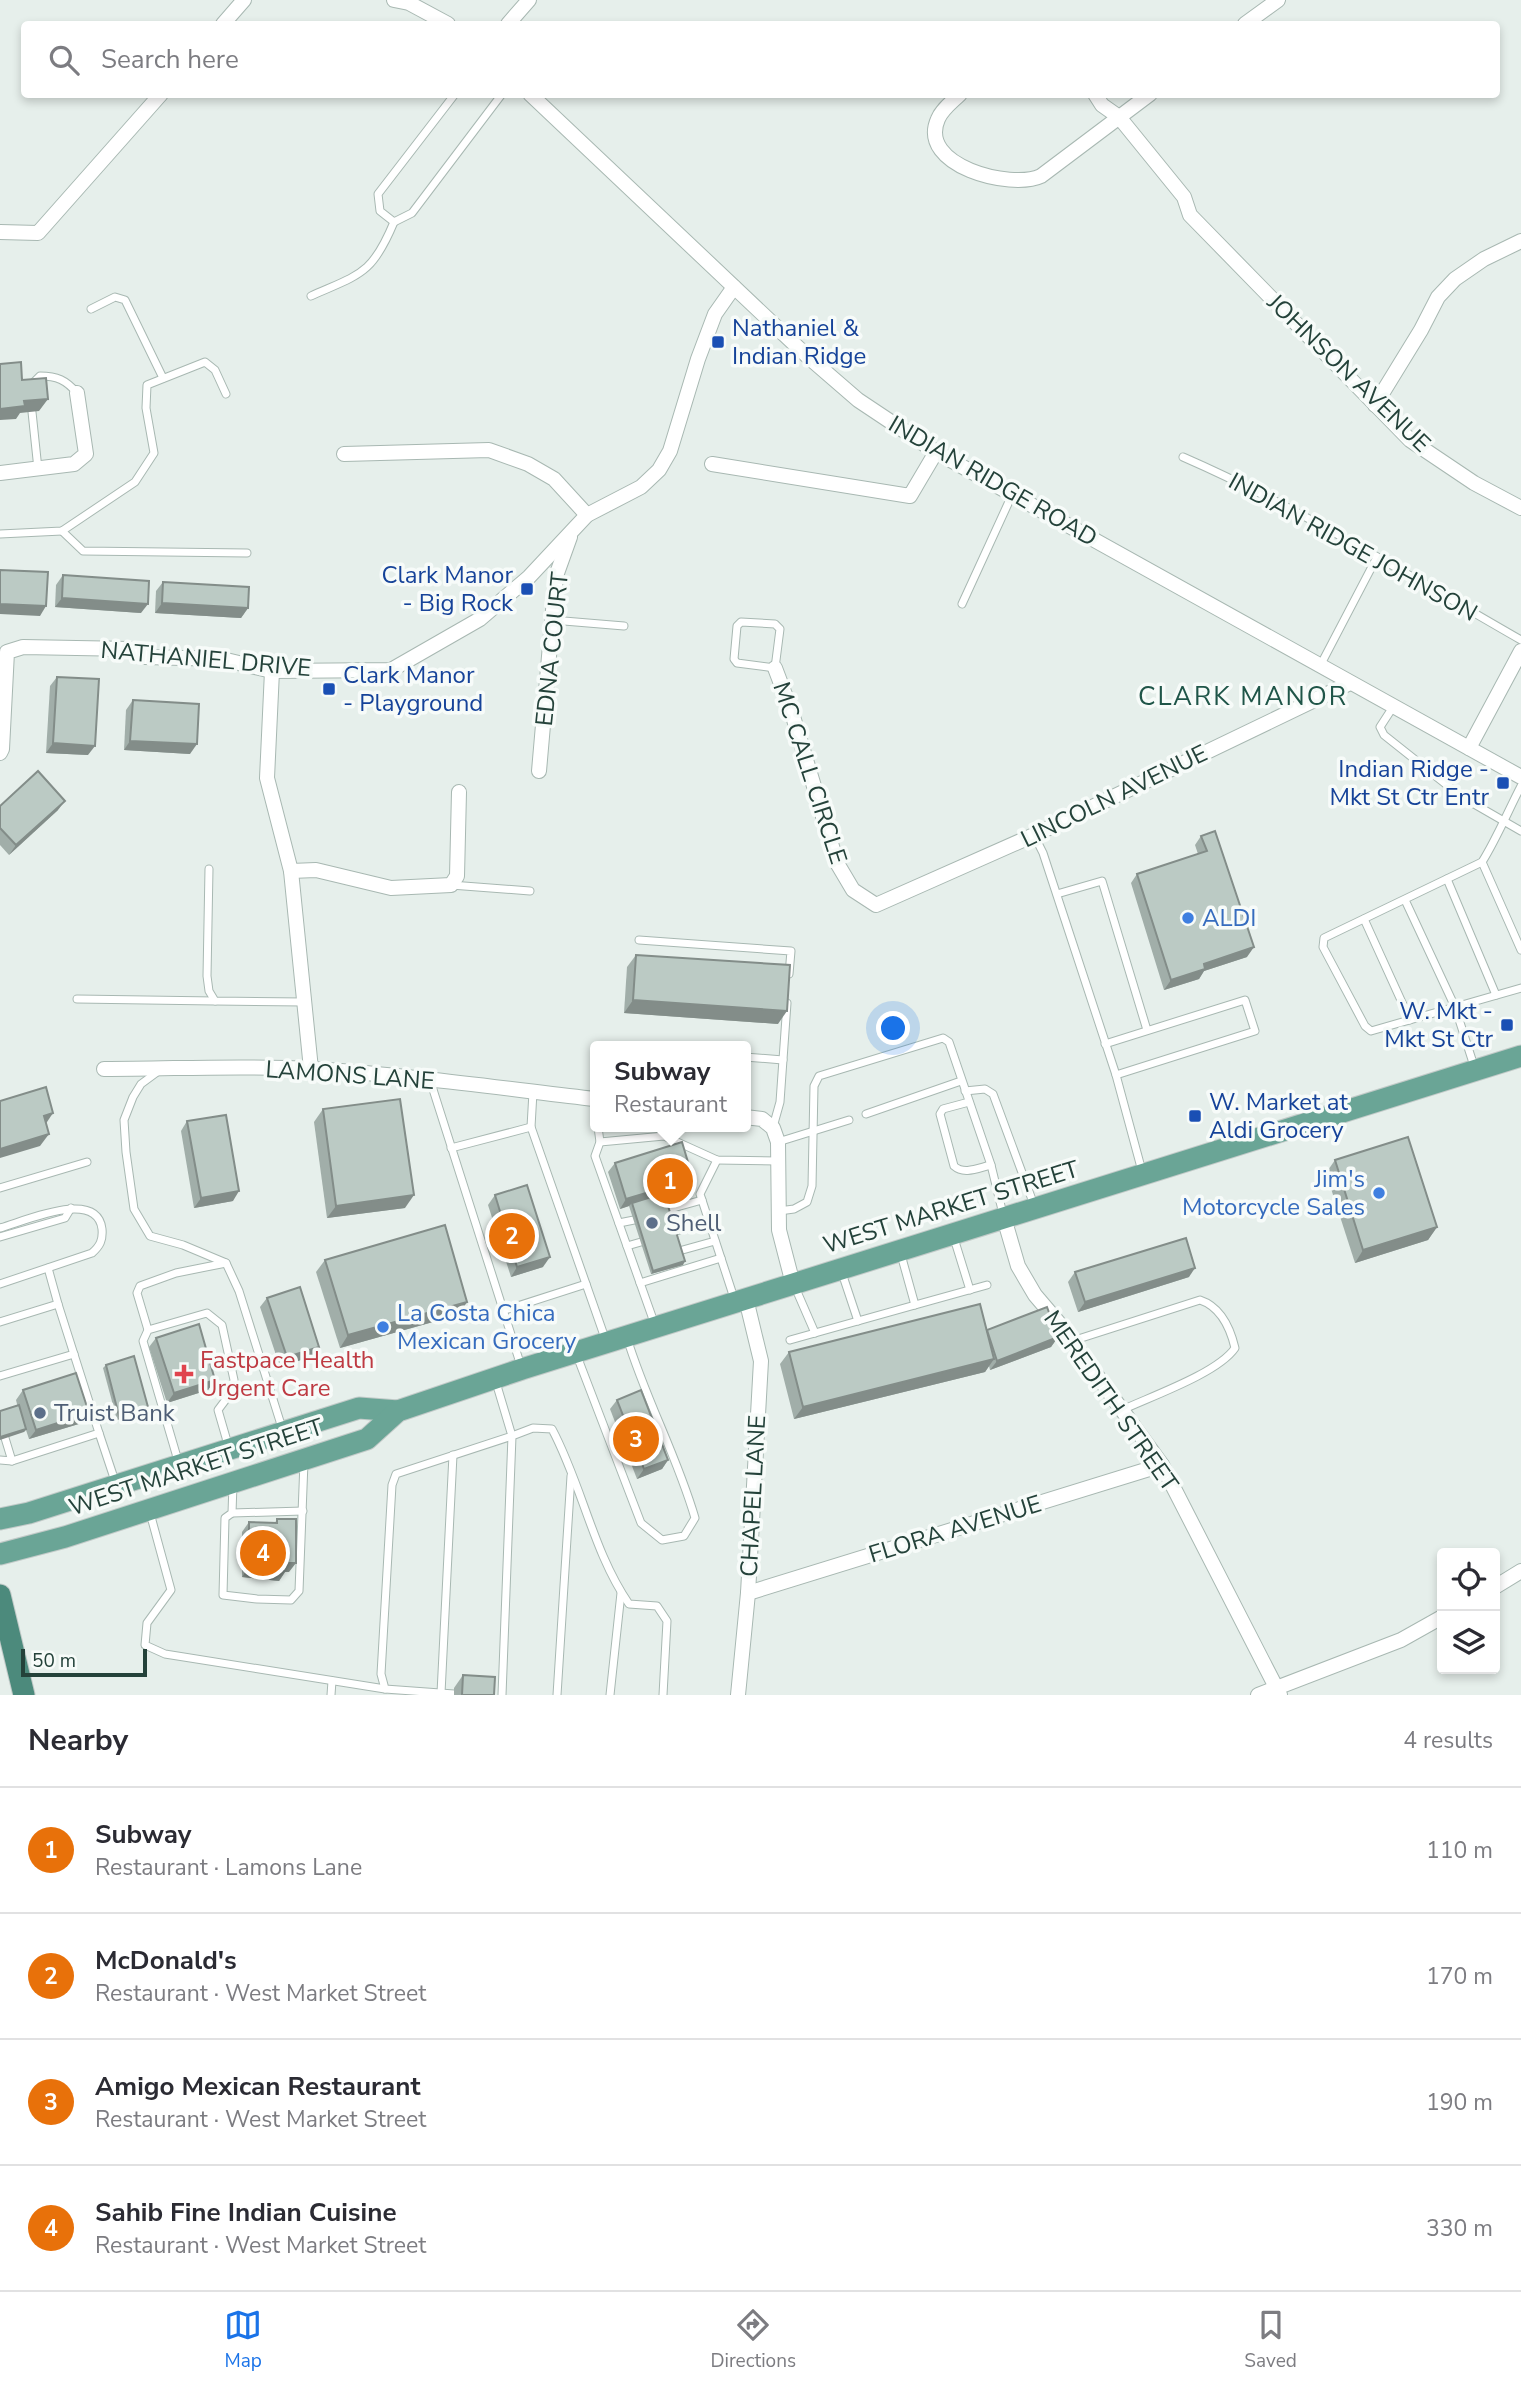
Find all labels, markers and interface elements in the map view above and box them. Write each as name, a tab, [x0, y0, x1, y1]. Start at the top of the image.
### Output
search box	[21, 21, 1500, 98]
icon: search	[45, 41, 83, 79]
text: Search here	[101, 42, 239, 77]
street label: JOHNSON AVENUE	[1260, 286, 1438, 459]
place label: Nathaniel & Indian Ridge	[732, 312, 866, 372]
marker: Nathaniel & Indian Ridge	[710, 334, 726, 350]
street label: INDIAN RIDGE ROAD	[883, 408, 1103, 554]
street label: INDIAN RIDGE JOHNSON	[1223, 465, 1483, 629]
place label: Clark Manor - Big Rock	[381, 559, 514, 619]
street label: EDNA COURT	[528, 570, 576, 728]
marker: Clark Manor - Big Rock	[519, 581, 535, 597]
street label: NATHANIEL DRIVE	[99, 634, 313, 684]
place label: Clark Manor - Playground	[343, 659, 483, 719]
street label: MC CALL CIRCLE	[765, 678, 855, 868]
district label: CLARK MANOR	[1138, 679, 1348, 714]
marker: Clark Manor - Playground	[321, 681, 337, 697]
street label: LINCOLN AVENUE	[1015, 737, 1213, 855]
place label: Indian Ridge - Mkt St Ctr Entr	[1329, 753, 1489, 813]
marker: Indian Ridge - Mkt St Ctr Entr	[1495, 775, 1511, 791]
place label: ALDI	[1202, 902, 1256, 934]
marker: ALDI	[1180, 910, 1196, 926]
place label: W. Mkt - Mkt St Ctr	[1384, 995, 1493, 1055]
your location	[876, 1011, 910, 1045]
marker: W. Mkt - Mkt St Ctr	[1499, 1017, 1515, 1033]
popup	[590, 1041, 751, 1132]
street label: LAMONS LANE	[264, 1053, 436, 1097]
text: Subway	[614, 1054, 711, 1089]
place label: W. Market at Aldi Grocery	[1209, 1086, 1348, 1146]
text: Restaurant	[614, 1089, 727, 1120]
marker: W. Market at Aldi Grocery	[1187, 1108, 1203, 1124]
street label: WEST MARKET STREET	[819, 1153, 1083, 1261]
pin: 1	[647, 1155, 693, 1207]
place label: Jim's Motorcycle Sales	[1182, 1163, 1365, 1223]
marker: Jim's Motorcycle Sales	[1371, 1185, 1387, 1201]
place label: Shell	[666, 1207, 721, 1239]
pin: 2	[489, 1210, 535, 1262]
marker: Shell	[644, 1215, 660, 1231]
place label: La Costa Chica Mexican Grocery	[397, 1297, 577, 1357]
street label: MEREDITH STREET	[1036, 1304, 1186, 1498]
marker: La Costa Chica Mexican Grocery	[375, 1319, 391, 1335]
place label: Fastpace Health Urgent Care	[200, 1344, 374, 1404]
marker: Fastpace Health Urgent Care	[174, 1364, 194, 1384]
place label: Truist Bank	[54, 1397, 176, 1429]
marker: Truist Bank	[32, 1405, 48, 1421]
street label: WEST MARKET STREET	[65, 1411, 328, 1523]
pin: 3	[613, 1413, 659, 1465]
street label: CHAPEL LANE	[733, 1414, 773, 1578]
street label: FLORA AVENUE	[865, 1488, 1045, 1570]
pin: 4	[240, 1527, 286, 1579]
map controls	[1437, 1548, 1500, 1674]
button: locate	[1437, 1548, 1500, 1611]
button: layers	[1437, 1611, 1500, 1674]
scale bar	[21, 1646, 147, 1678]
text: 50 m	[32, 1648, 76, 1674]
text: Nearby	[28, 1720, 128, 1761]
text: 4 results	[1403, 1725, 1493, 1756]
text: Subway	[95, 1817, 192, 1852]
text: 1	[44, 1835, 58, 1866]
text: 110 m	[1426, 1835, 1493, 1866]
text: Restaurant · Lamons Lane	[95, 1852, 362, 1883]
text: McDonald's	[95, 1943, 237, 1978]
text: 2	[44, 1961, 58, 1992]
text: 170 m	[1426, 1961, 1493, 1992]
text: Restaurant · West Market Street	[95, 1978, 426, 2009]
text: Amigo Mexican Restaurant	[95, 2069, 420, 2104]
text: 3	[44, 2087, 58, 2118]
text: 190 m	[1426, 2087, 1493, 2118]
text: Restaurant · West Market Street	[95, 2104, 426, 2135]
text: Sahib Fine Indian Cuisine	[95, 2195, 396, 2230]
text: 4	[44, 2213, 58, 2244]
text: 330 m	[1426, 2213, 1493, 2244]
text: Restaurant · West Market Street	[95, 2230, 426, 2261]
tab: Map	[224, 2306, 262, 2374]
tab: Directions	[710, 2306, 796, 2374]
tab: Saved	[1244, 2306, 1297, 2374]

